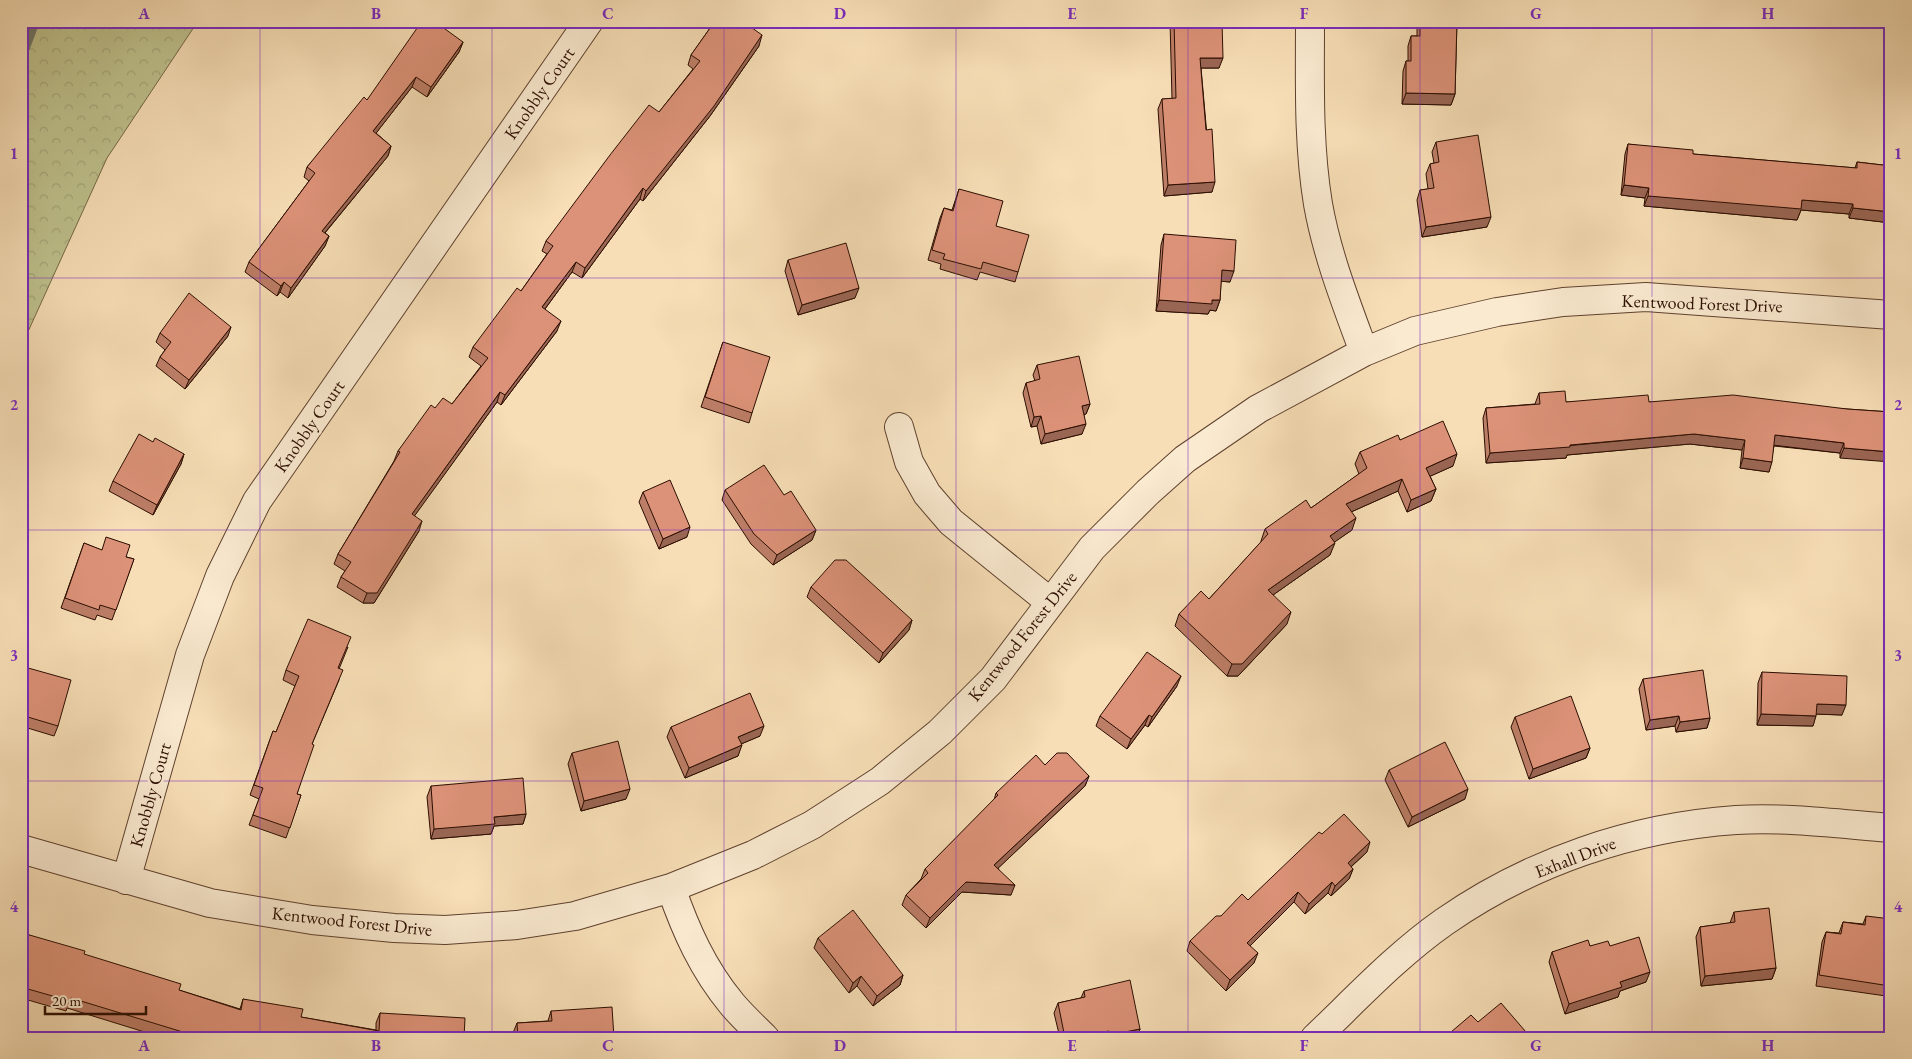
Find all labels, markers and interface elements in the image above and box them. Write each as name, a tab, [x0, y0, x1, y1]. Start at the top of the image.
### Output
text: A	[137, 3, 150, 24]
text: B	[371, 3, 381, 24]
text: C	[602, 3, 614, 24]
text: D	[834, 3, 846, 24]
text: E	[1067, 3, 1077, 24]
text: F	[1300, 3, 1309, 24]
text: G	[1530, 3, 1542, 24]
text: H	[1762, 3, 1775, 24]
street label: Knobbly Court	[499, 42, 579, 144]
text: 1	[10, 143, 18, 164]
text: 1	[1894, 143, 1902, 164]
street label: Kentwood Forest Drive	[1621, 289, 1783, 317]
street label: Knobbly Court	[269, 375, 349, 477]
text: 2	[10, 394, 19, 415]
text: 2	[1894, 394, 1903, 415]
street label: Kentwood Forest Drive	[962, 566, 1082, 706]
text: 3	[10, 645, 18, 666]
text: 3	[1894, 645, 1902, 666]
street label: Knobbly Court	[124, 740, 176, 850]
street label: Exhall Drive	[1531, 831, 1619, 883]
text: 4	[10, 896, 19, 917]
text: 4	[1894, 896, 1903, 917]
street label: Kentwood Forest Drive	[271, 901, 433, 941]
scale bar	[45, 984, 146, 1016]
text: 20 m	[52, 991, 81, 1010]
text: A	[137, 1035, 150, 1056]
text: B	[371, 1035, 381, 1056]
text: C	[602, 1035, 614, 1056]
text: D	[834, 1035, 846, 1056]
text: E	[1067, 1035, 1077, 1056]
text: F	[1300, 1035, 1309, 1056]
text: G	[1530, 1035, 1542, 1056]
text: H	[1762, 1035, 1775, 1056]

